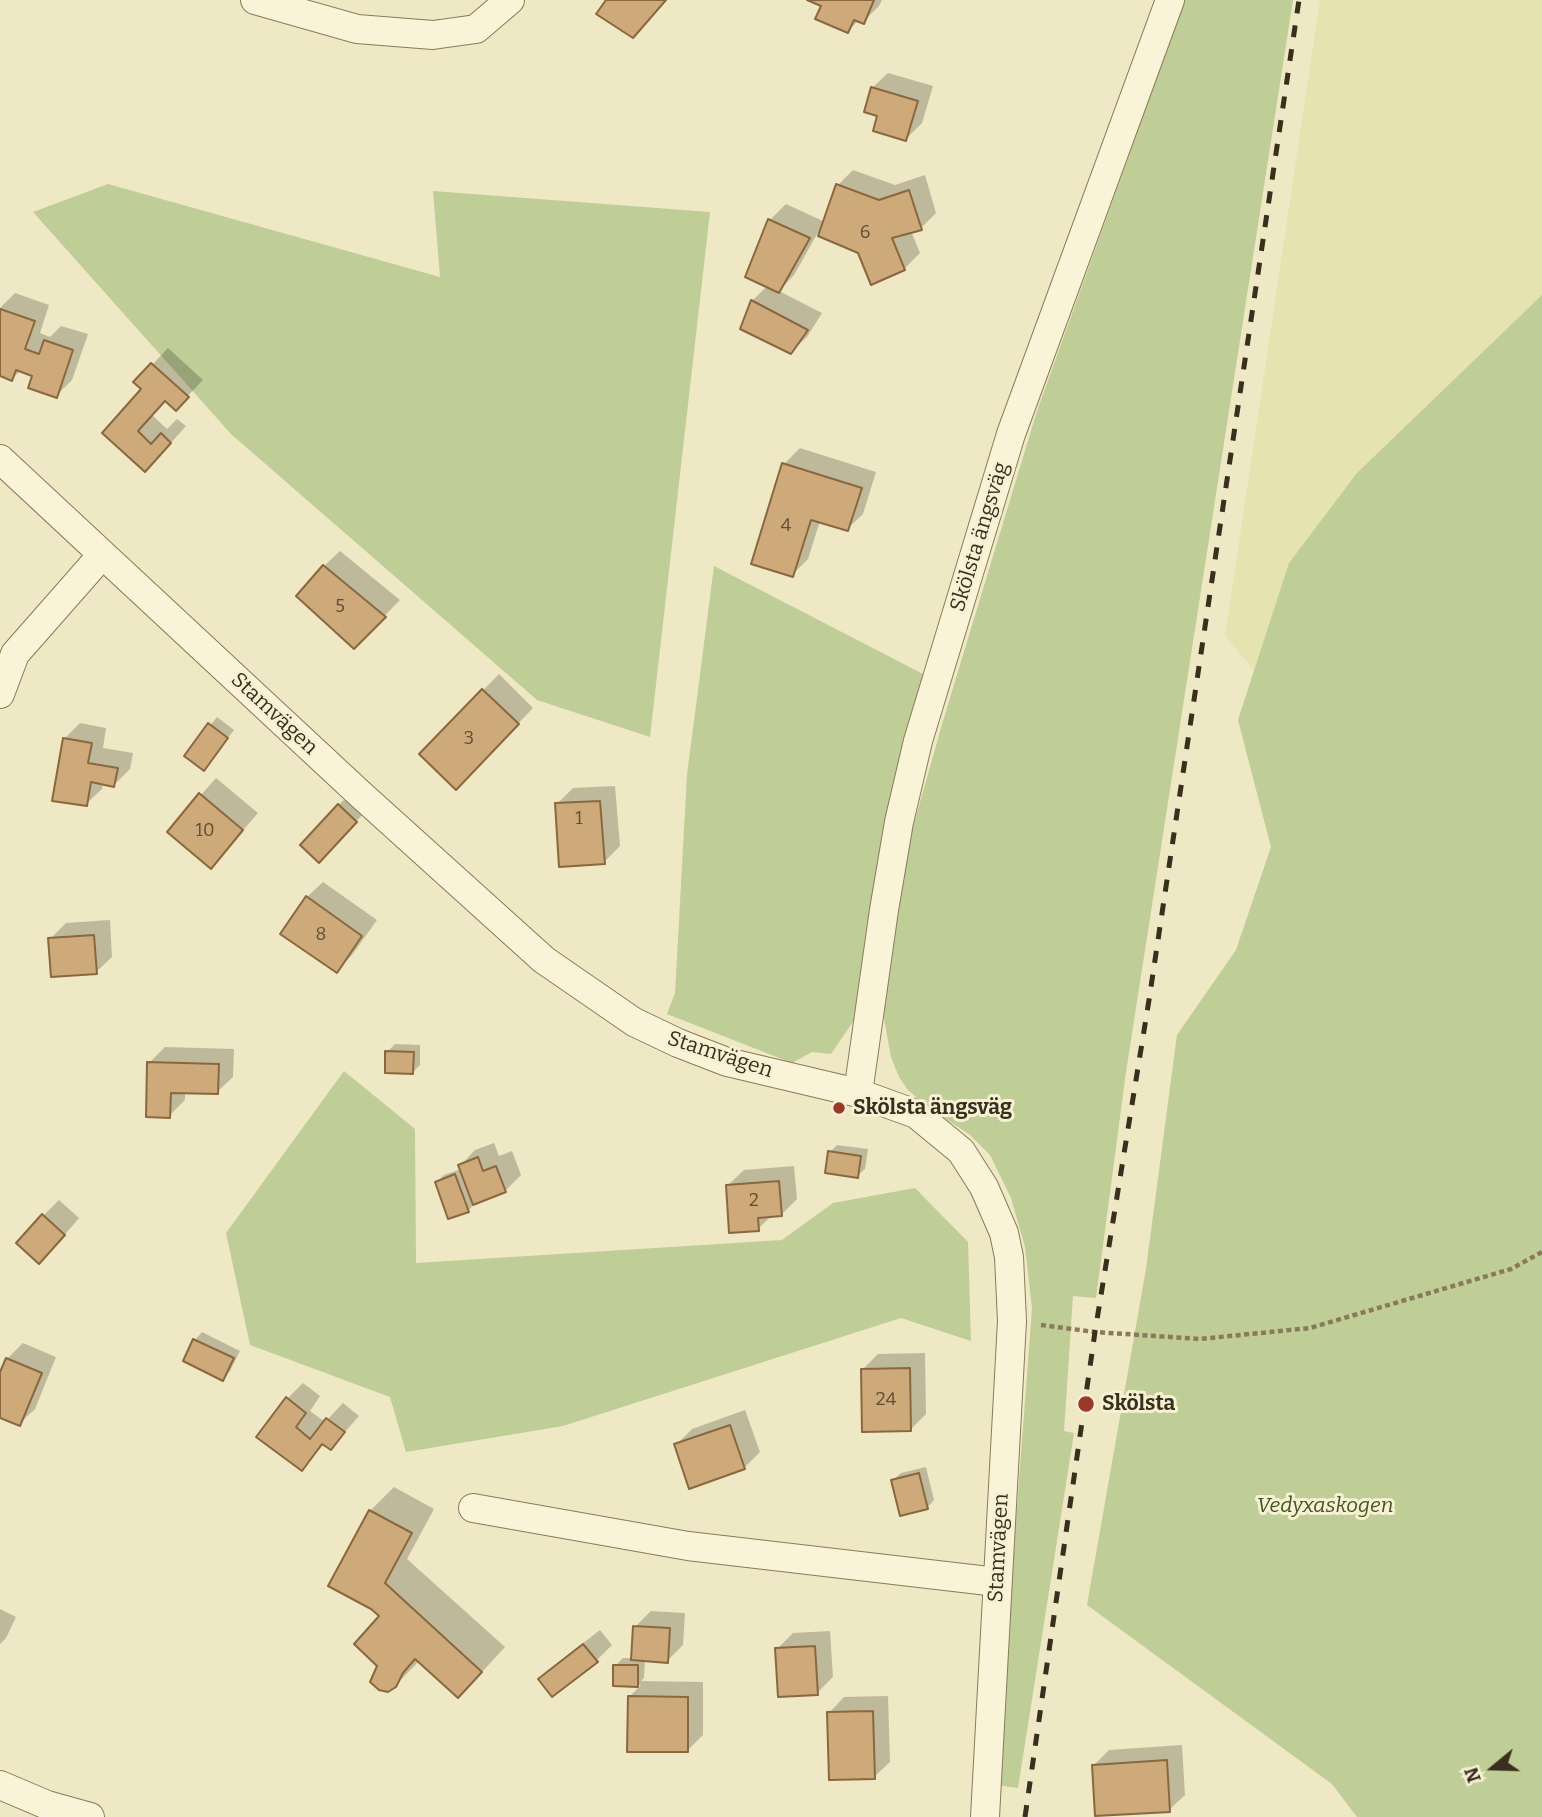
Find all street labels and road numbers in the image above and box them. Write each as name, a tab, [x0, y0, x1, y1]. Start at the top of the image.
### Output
street label: Skölsta ängsväg	[945, 459, 1015, 615]
street label: Stamvägen	[226, 668, 322, 760]
street label: Stamvägen	[664, 1026, 776, 1084]
street label: Stamvägen	[984, 1493, 1014, 1603]

